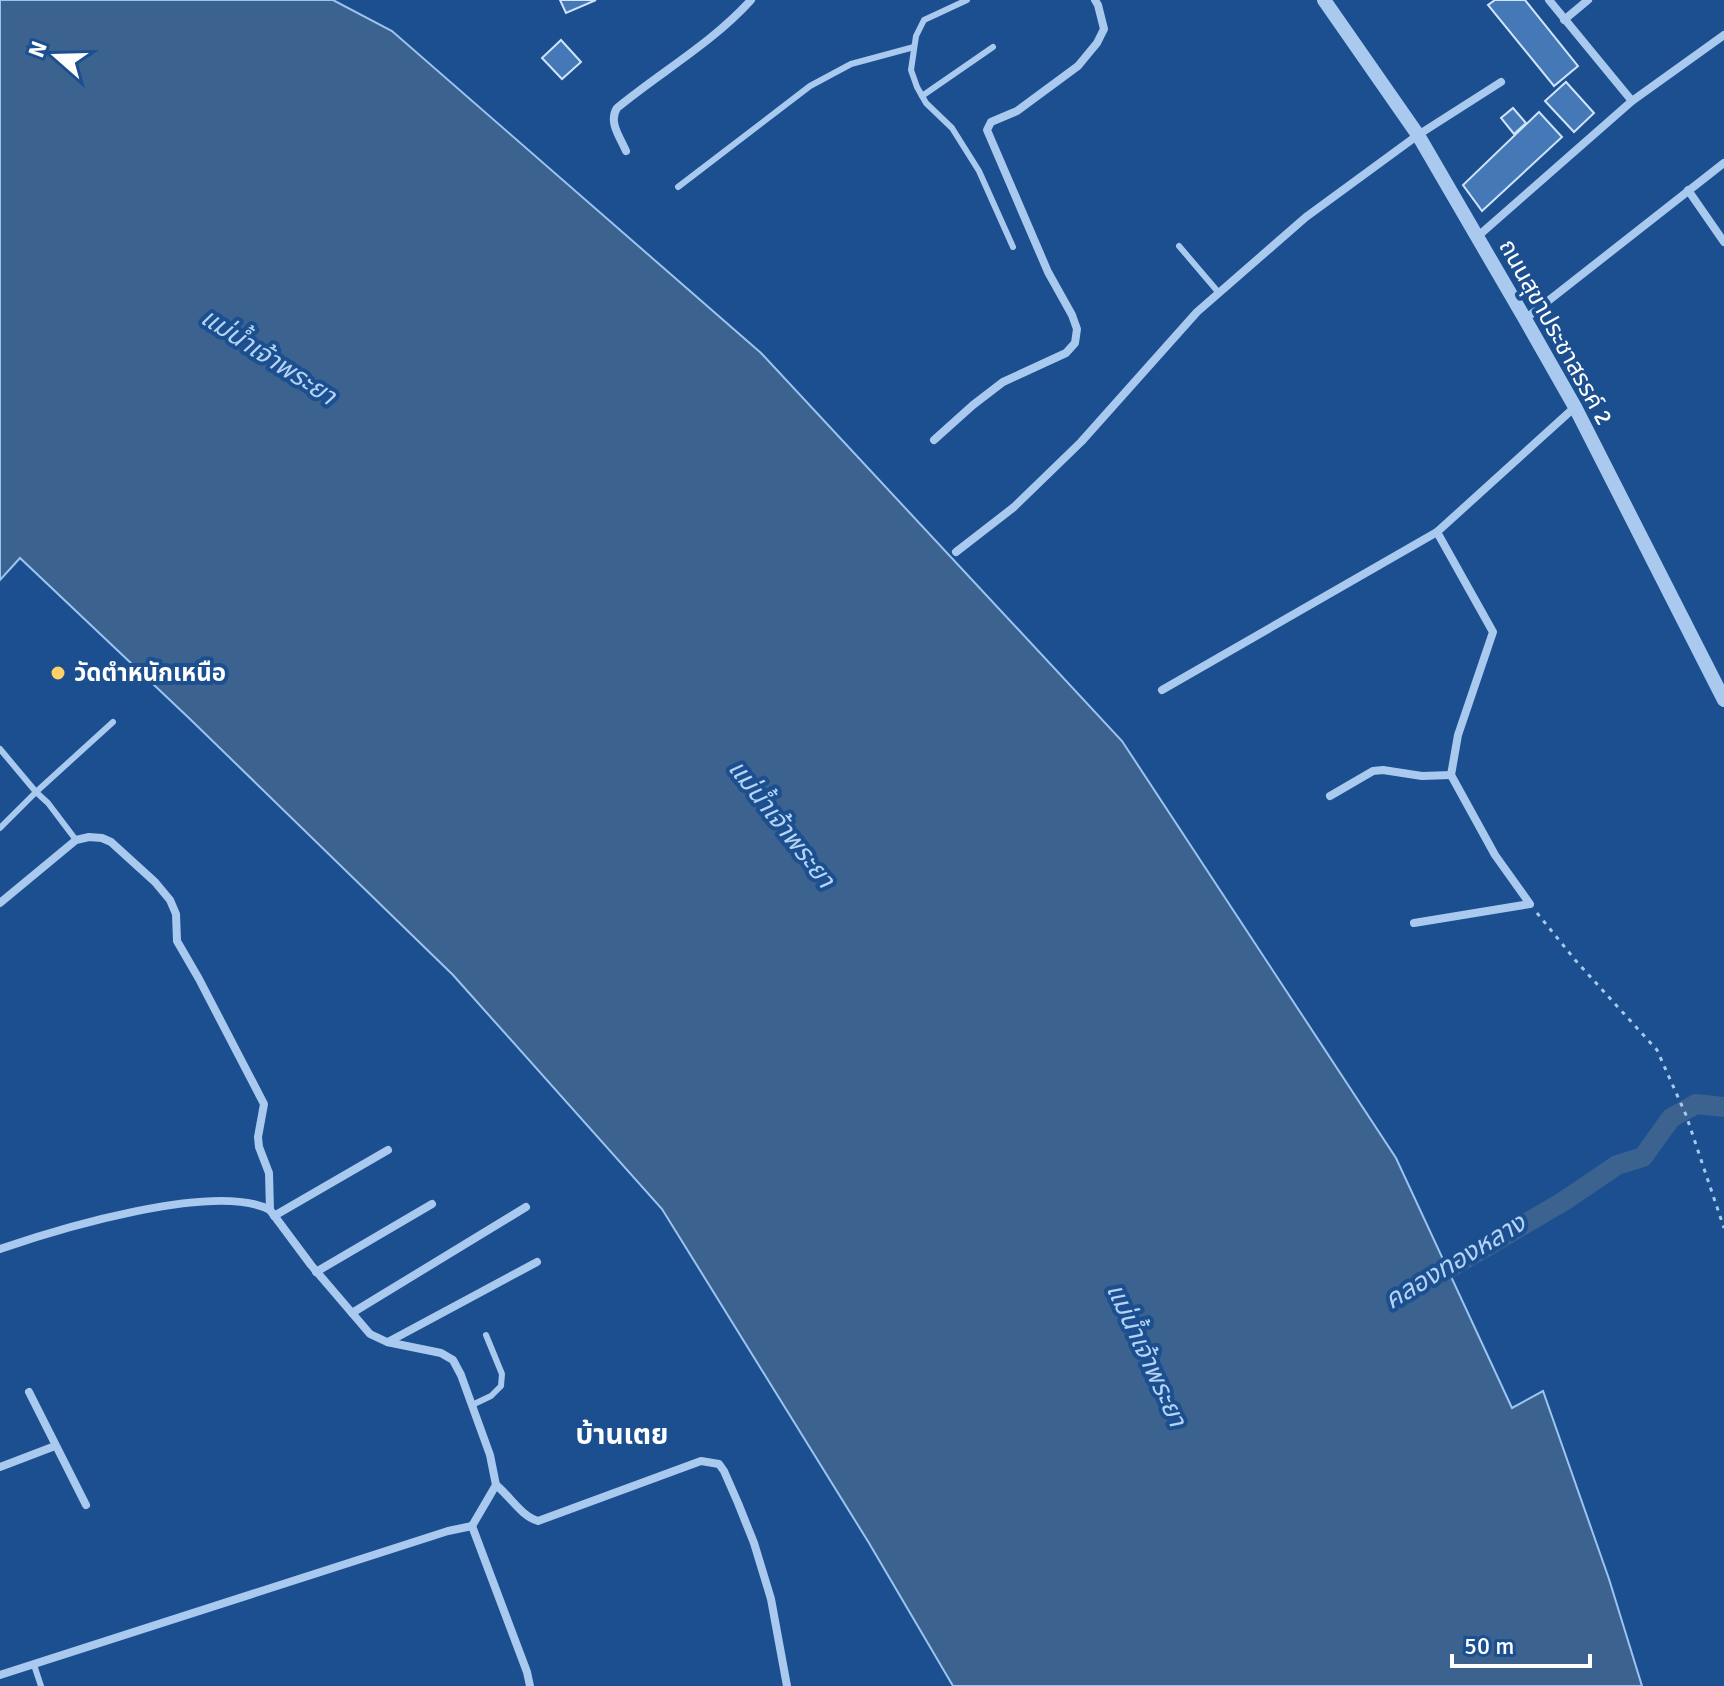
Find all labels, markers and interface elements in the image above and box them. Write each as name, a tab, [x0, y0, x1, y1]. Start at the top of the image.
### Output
north arrow	[16, 16, 96, 96]
text: N	[22, 38, 53, 61]
street label: ถนนสุขาประชาสรรค์ 2	[1492, 234, 1620, 430]
water label: แม่น้ำเจ้าพระยา	[195, 299, 344, 413]
place label: วัดตำหนักเหนือ	[74, 658, 226, 688]
marker: วัดตำหนักเหนือ	[49, 664, 67, 682]
water label: แม่น้ำเจ้าพระยา	[721, 752, 844, 896]
water label: คลองทองหลาง	[1379, 1207, 1532, 1317]
water label: แม่น้ำเจ้าพระยา	[1099, 1277, 1196, 1433]
district label: บ้านเตย	[575, 1418, 669, 1452]
scale bar	[1452, 1618, 1590, 1668]
text: 50 m	[1464, 1631, 1514, 1661]

